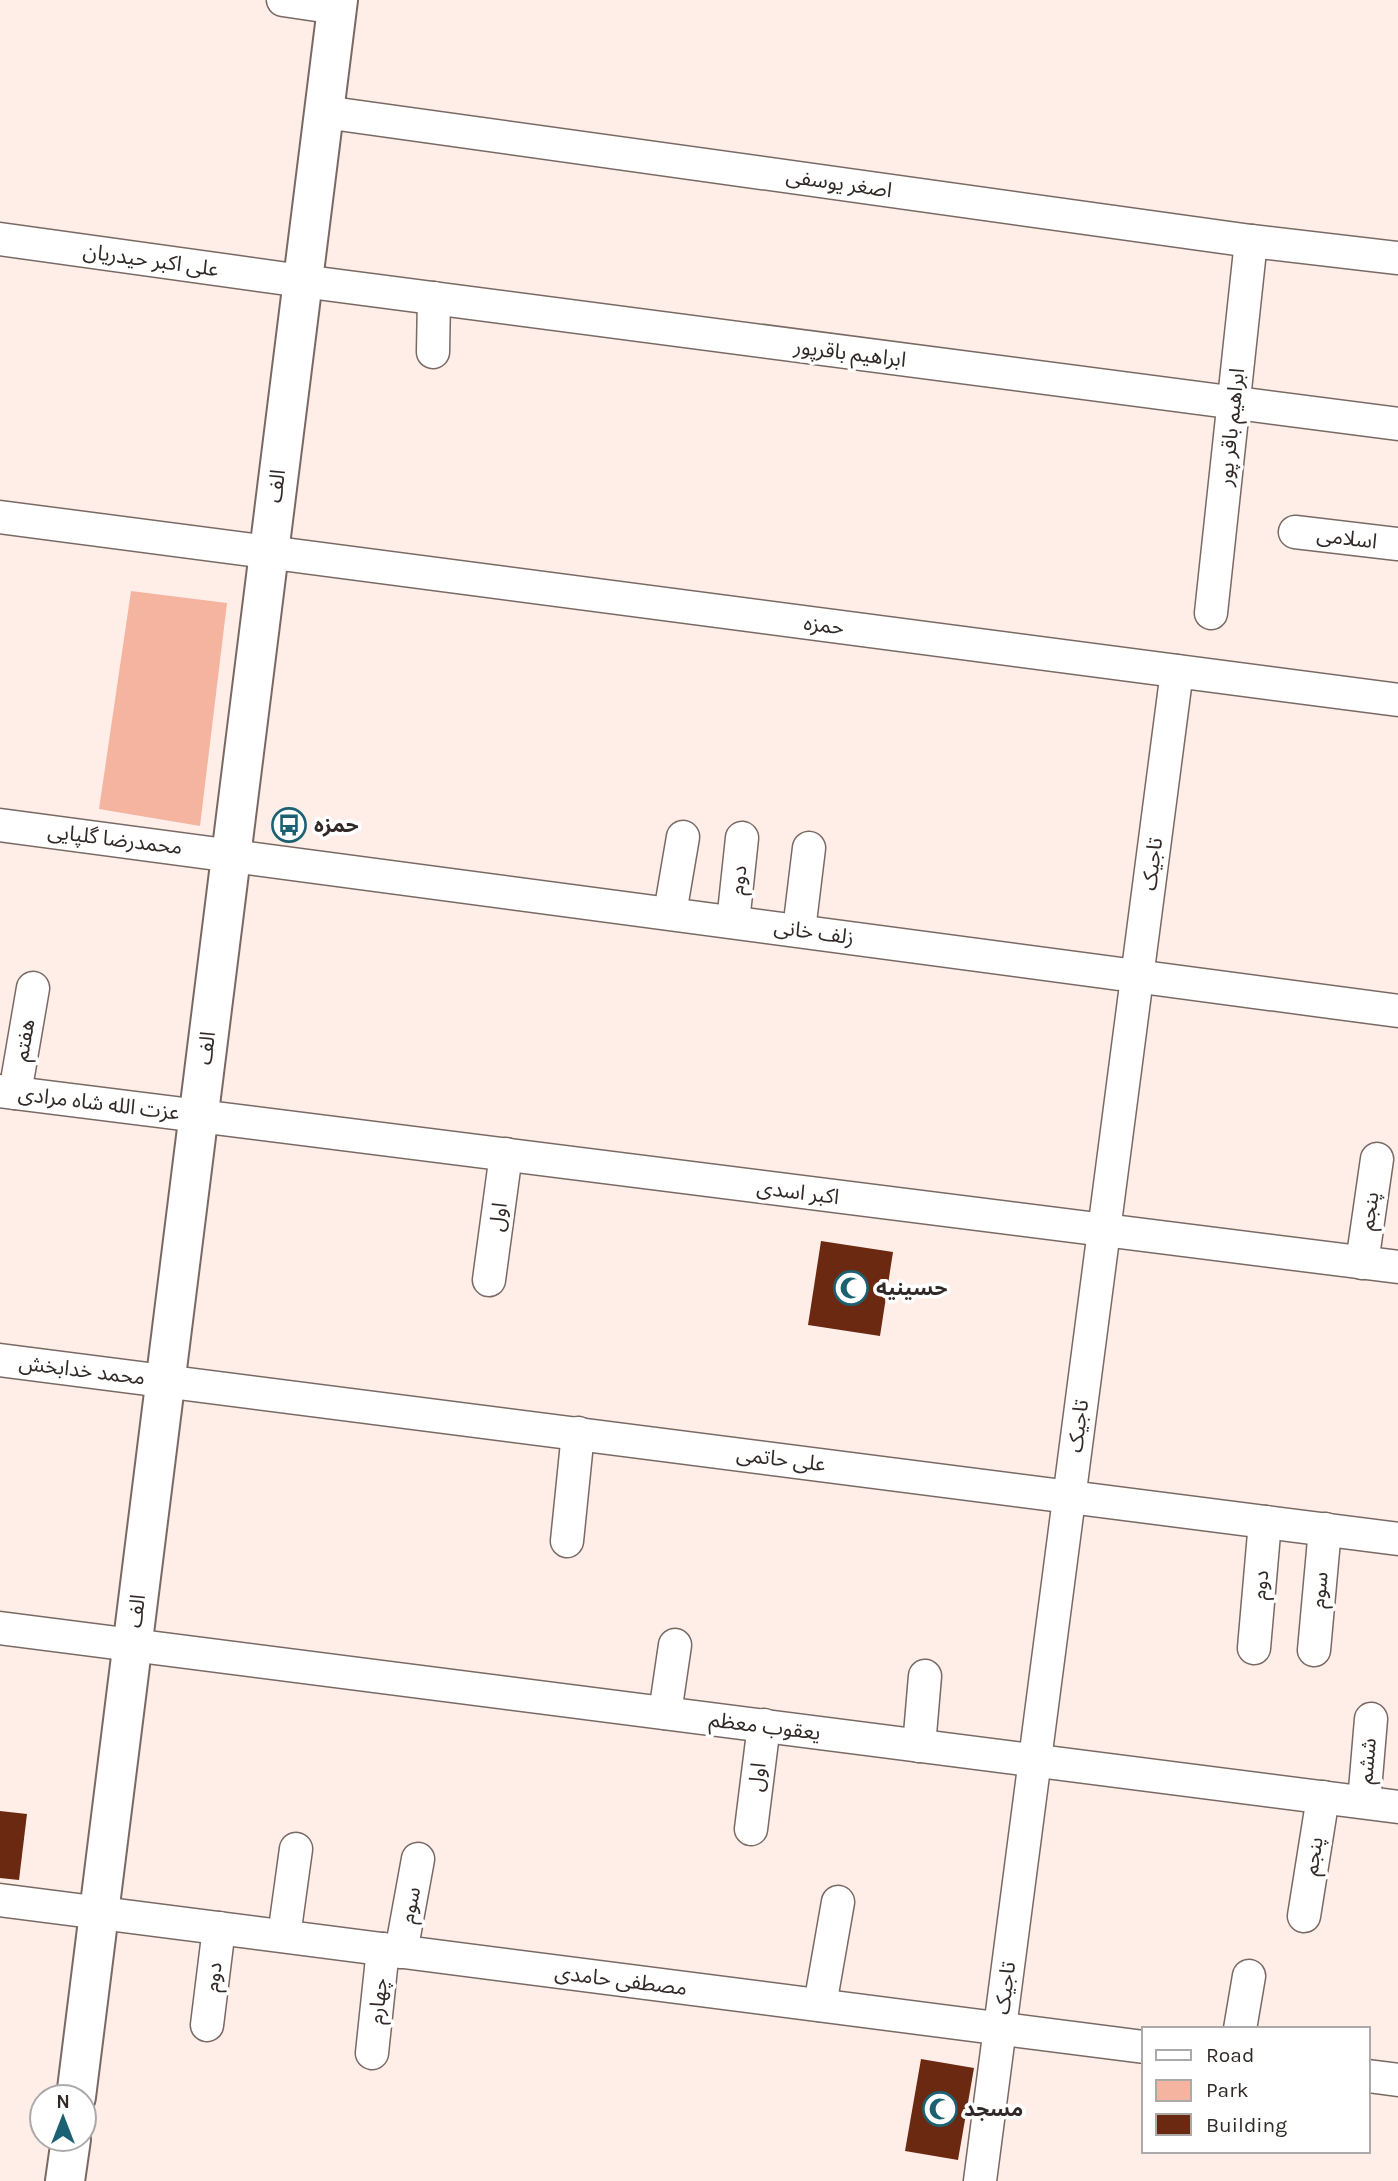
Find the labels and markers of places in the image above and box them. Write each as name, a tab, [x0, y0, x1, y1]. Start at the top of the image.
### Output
bus stop icon: حمزه	[270, 806, 308, 844]
place label: حمزه	[314, 813, 359, 837]
mosque icon: حسینیه	[832, 1269, 870, 1307]
place label: حسینیه	[876, 1276, 948, 1300]
mosque icon: مسجد	[921, 2090, 959, 2128]
place label: مسجد	[964, 2097, 1023, 2121]

